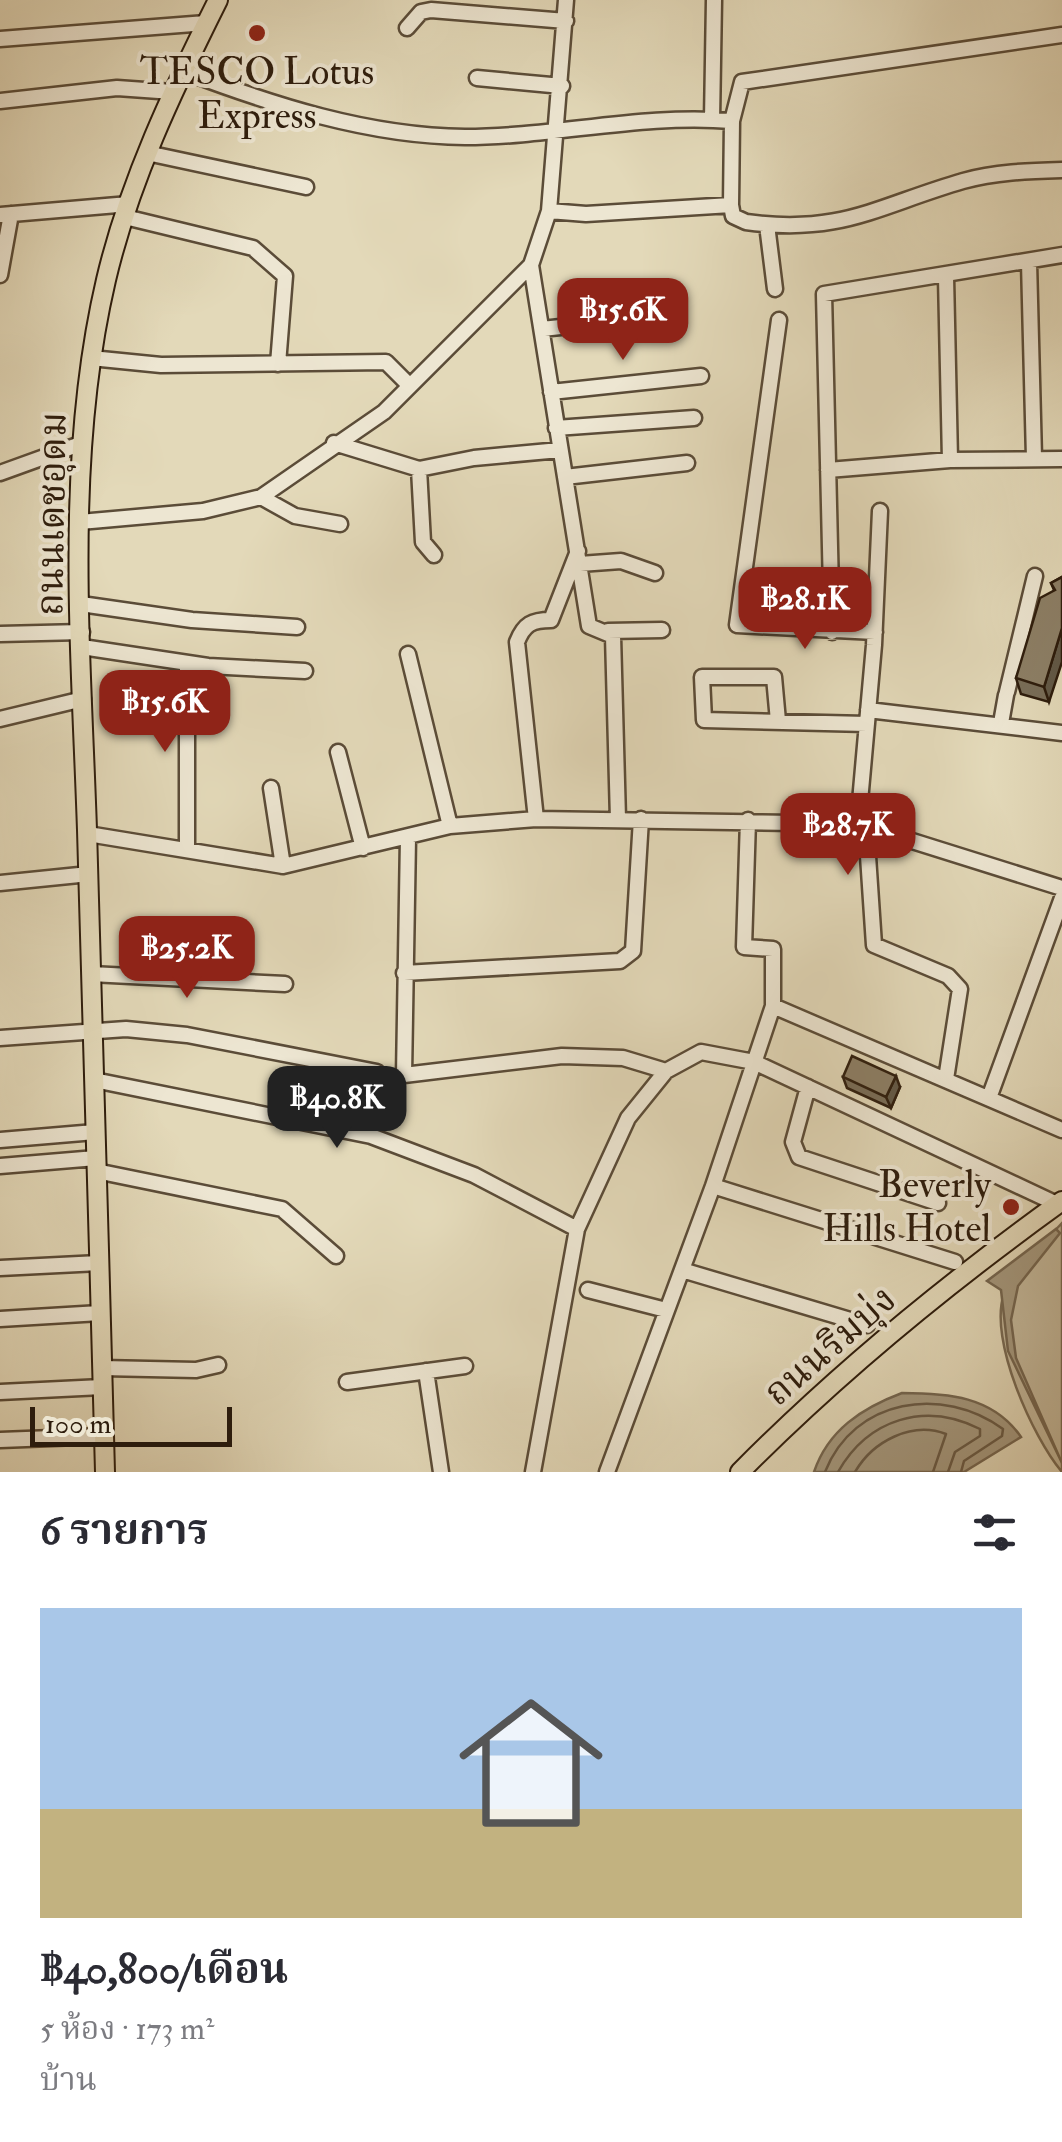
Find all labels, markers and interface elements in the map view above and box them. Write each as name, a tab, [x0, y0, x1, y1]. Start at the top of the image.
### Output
marker: TESCO Lotus Express	[246, 22, 268, 44]
place label: TESCO Lotus Express	[140, 48, 374, 140]
pin: ฿15.6K	[542, 278, 704, 363]
text: ฿15.6K	[579, 290, 667, 330]
street label: ถนนเดชอุดม	[26, 412, 78, 616]
pin: ฿28.1K	[724, 567, 886, 652]
text: ฿28.1K	[760, 579, 850, 619]
pin: ฿15.6K	[84, 670, 246, 755]
text: ฿15.6K	[121, 682, 209, 722]
pin: ฿28.7K	[767, 793, 929, 878]
text: ฿28.7K	[802, 805, 894, 845]
pin: ฿25.2K	[106, 916, 268, 1001]
text: ฿25.2K	[141, 928, 233, 968]
pin: ฿40.8K	[256, 1066, 418, 1151]
text: ฿40.8K	[289, 1078, 385, 1118]
place label: Beverly Hills Hotel	[822, 1161, 992, 1253]
marker: Beverly Hills Hotel	[1000, 1196, 1022, 1218]
street label: ถนนริมบุ่ง	[754, 1275, 906, 1417]
scale bar	[30, 1402, 232, 1446]
text: 100 m	[45, 1407, 111, 1442]
text: 6 รายการ	[40, 1505, 209, 1557]
icon: filters	[967, 1505, 1022, 1560]
icon: home	[441, 1673, 621, 1853]
text: ฿40,800/เดือน	[40, 1944, 288, 1996]
text: 5 ห้อง · 173 m²	[40, 2009, 214, 2049]
text: บ้าน	[40, 2060, 97, 2100]

